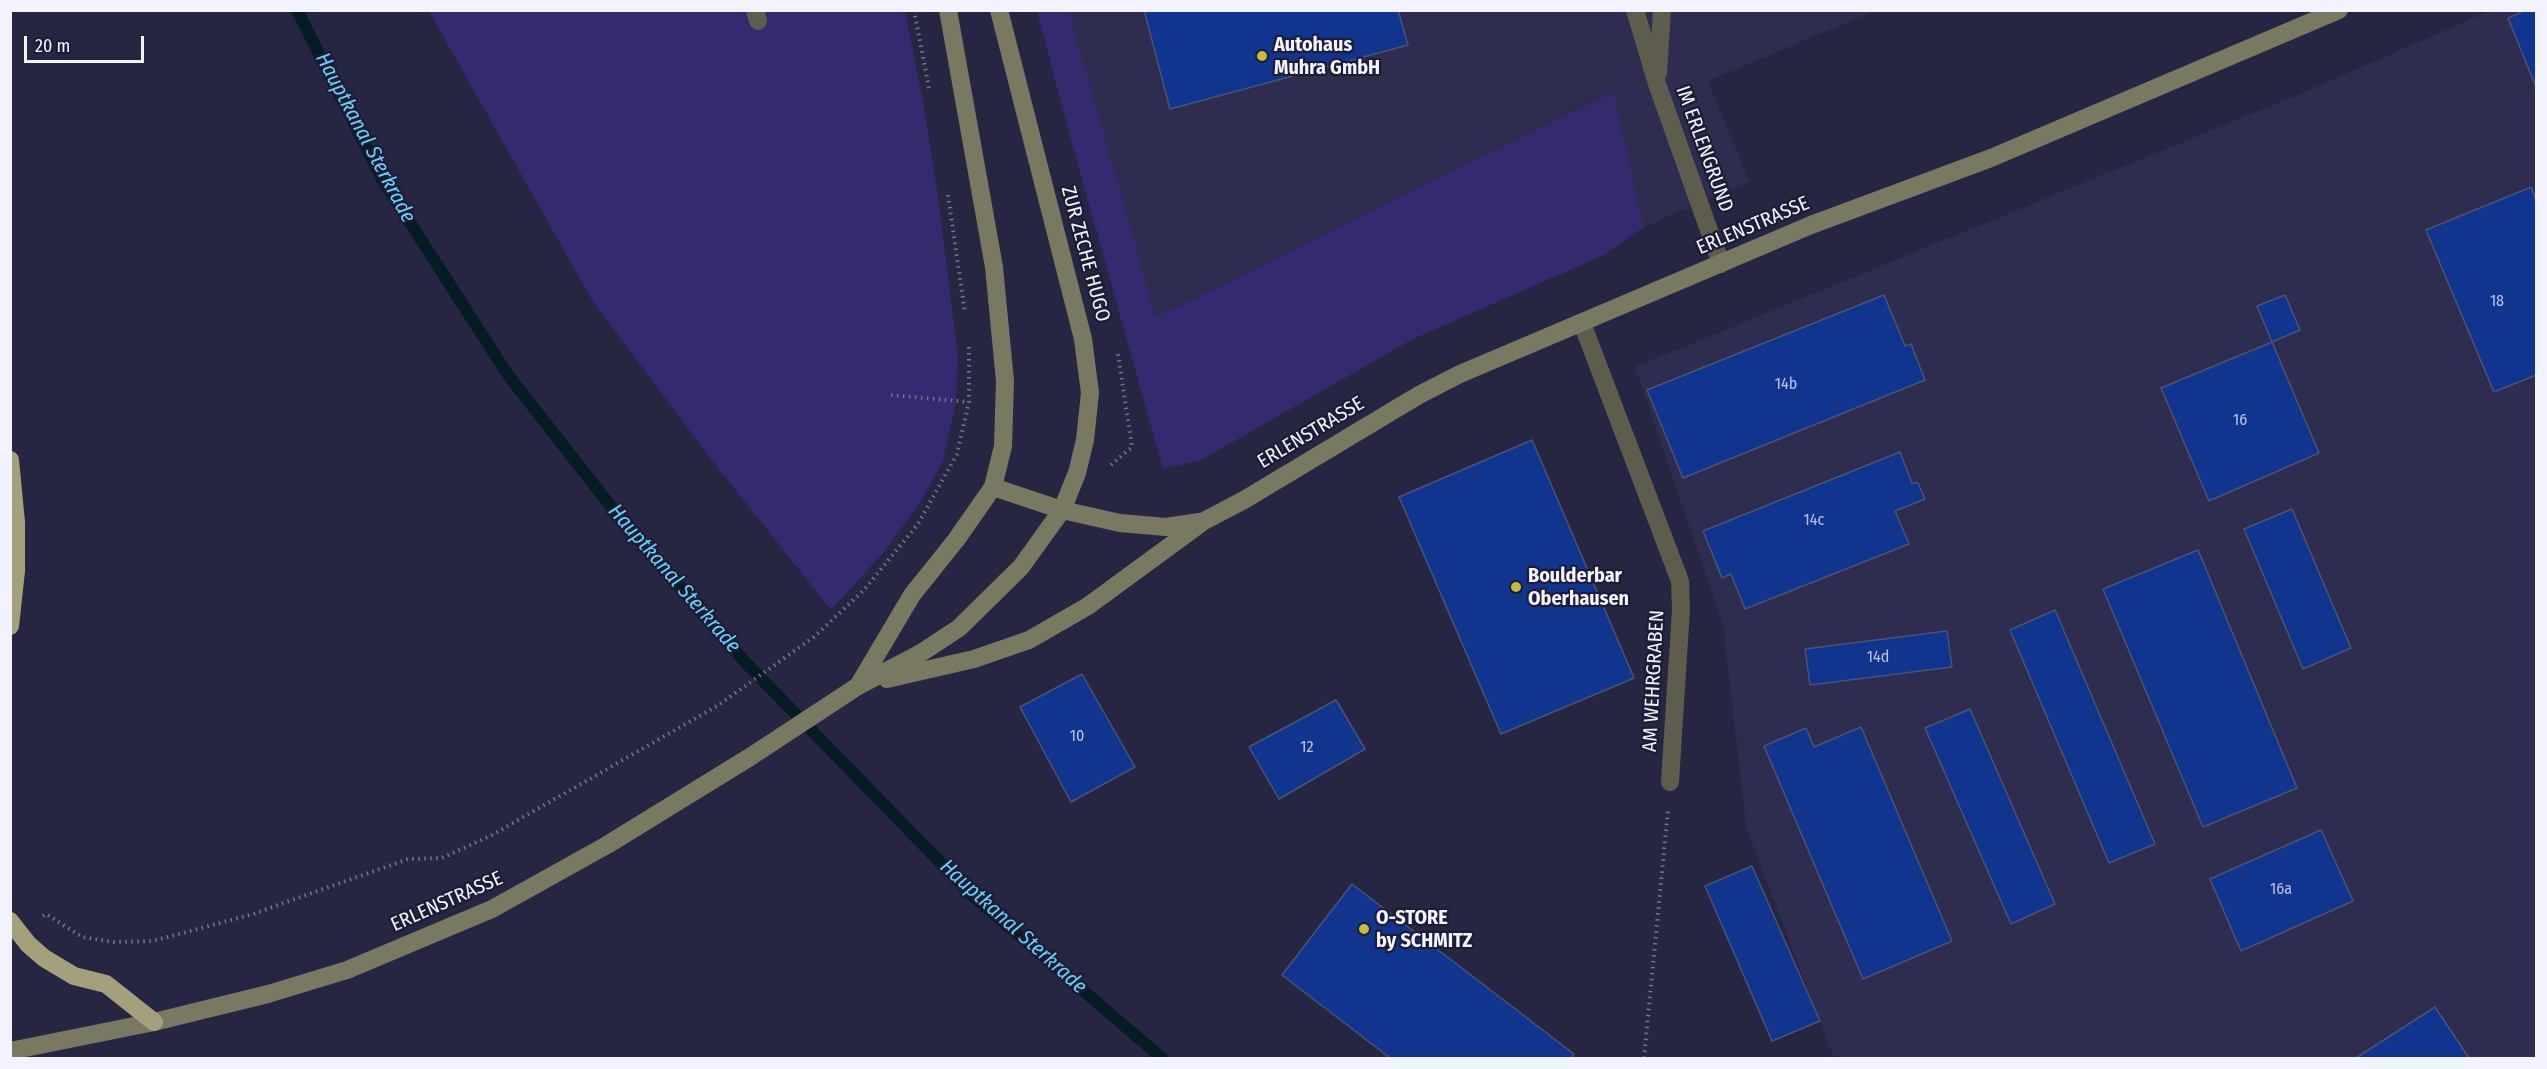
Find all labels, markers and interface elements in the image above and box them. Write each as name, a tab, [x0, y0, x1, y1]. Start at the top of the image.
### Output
scale bar	[27, 24, 147, 62]
place label: Autohaus Muhra GmbH	[1274, 33, 1380, 80]
text: 20 m	[35, 35, 70, 57]
water label: Hauptkanal Sterkrade	[310, 49, 420, 227]
marker: Autohaus Muhra GmbH	[1255, 49, 1269, 63]
street label: IM ERLENGRUND	[1670, 83, 1738, 215]
street label: ZUR ZECHE HUGO	[1055, 184, 1115, 324]
street label: ERLENSTRASSE	[1693, 192, 1813, 260]
house number: 18	[2490, 292, 2504, 312]
house number: 14b	[1775, 375, 1797, 395]
street label: ERLENSTRASSE	[1253, 392, 1369, 474]
house number: 16	[2233, 411, 2247, 431]
water label: Hauptkanal Sterkrade	[603, 499, 745, 659]
house number: 14c	[1804, 511, 1824, 531]
place label: Boulderbar Oberhausen	[1528, 564, 1629, 611]
marker: Boulderbar Oberhausen	[1509, 580, 1523, 594]
street label: AM WEHRGRABEN	[1638, 609, 1670, 753]
house number: 14d	[1867, 648, 1889, 668]
house number: 10	[1070, 727, 1084, 747]
house number: 12	[1300, 738, 1314, 758]
water label: Hauptkanal Sterkrade	[934, 854, 1092, 1000]
street label: ERLENSTRASSE	[387, 867, 507, 937]
house number: 16a	[2270, 880, 2292, 900]
place label: O-STORE by SCHMITZ	[1376, 906, 1472, 953]
marker: O-STORE by SCHMITZ	[1357, 922, 1371, 936]

